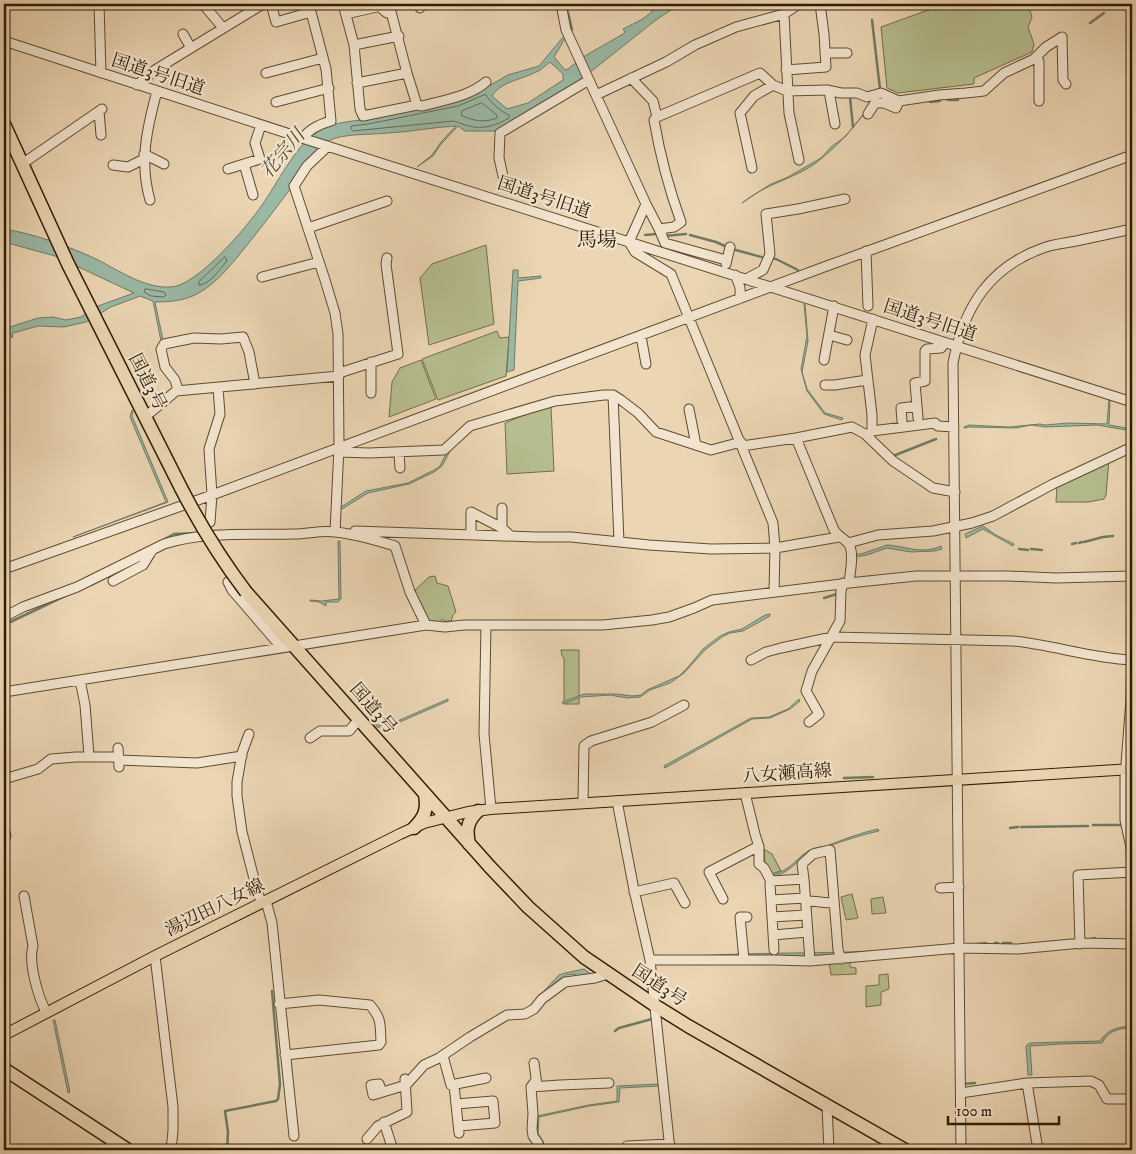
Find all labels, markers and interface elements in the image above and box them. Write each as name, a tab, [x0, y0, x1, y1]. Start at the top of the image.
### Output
street label: 国道3号旧道	[109, 50, 207, 100]
water label: 花宗川	[256, 123, 311, 183]
street label: 国道3号旧道	[495, 173, 593, 223]
district label: 馬場	[577, 228, 617, 253]
street label: 国道3号旧道	[881, 296, 979, 346]
street label: 国道3号	[123, 350, 171, 414]
street label: 国道3号	[345, 679, 401, 739]
street label: 八女瀬高線	[741, 760, 833, 788]
street label: 湯辺田八女線	[162, 874, 268, 942]
street label: 国道3号	[628, 960, 690, 1012]
scale bar	[948, 1094, 1060, 1126]
text: 100 m	[956, 1102, 992, 1121]

